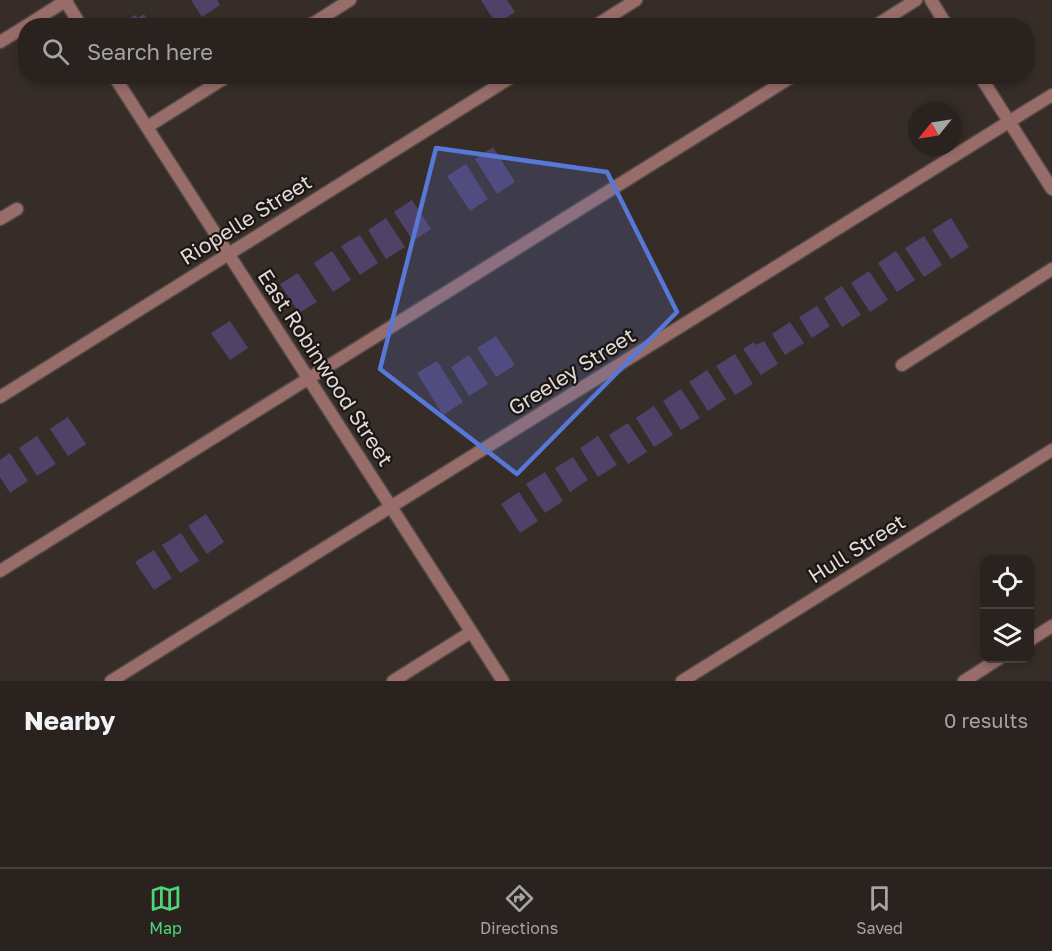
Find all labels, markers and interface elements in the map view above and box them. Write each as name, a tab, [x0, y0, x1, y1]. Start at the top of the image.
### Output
search box	[18, 18, 1034, 84]
icon: search	[39, 35, 72, 68]
text: Search here	[87, 38, 213, 65]
north arrow	[908, 102, 962, 156]
street label: Riopelle Street	[175, 168, 316, 270]
street label: East Robinwood Street	[252, 264, 399, 471]
street label: Greeley Street	[503, 322, 640, 420]
street label: Hull Street	[803, 508, 910, 588]
map controls	[980, 555, 1034, 663]
button: locate	[980, 555, 1034, 609]
button: layers	[980, 609, 1034, 663]
text: Nearby	[24, 705, 115, 736]
text: 0 results	[944, 708, 1028, 732]
tab: Map	[149, 882, 182, 938]
tab: Directions	[480, 882, 558, 938]
tab: Saved	[856, 882, 903, 938]

